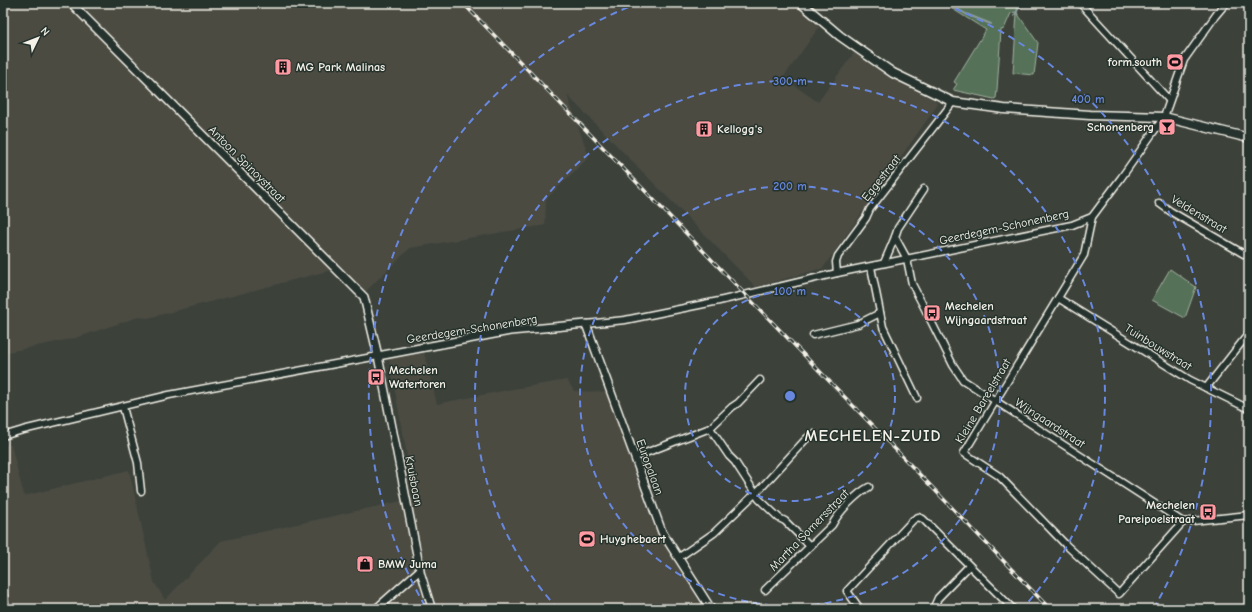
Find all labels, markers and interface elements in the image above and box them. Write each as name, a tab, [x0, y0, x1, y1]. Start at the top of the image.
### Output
north arrow	[18, 18, 58, 58]
text: N	[38, 24, 52, 39]
sports icon: form.south	[1165, 52, 1185, 72]
place label: form.south	[1107, 55, 1162, 69]
building icon: MG Park Malinas	[273, 57, 293, 77]
place label: MG Park Malinas	[296, 60, 385, 74]
text: 300 m	[773, 74, 807, 88]
text: 400 m	[1071, 92, 1105, 106]
bar icon: Schonenberg	[1157, 117, 1177, 137]
building icon: Kellogg's	[694, 119, 714, 139]
place label: Schonenberg	[1087, 120, 1154, 134]
place label: Kellogg's	[717, 122, 762, 136]
street label: Antoon Spinoystraat	[206, 123, 289, 206]
street label: Eggestraat	[859, 152, 904, 204]
text: 200 m	[773, 179, 807, 193]
street label: Veldenstraat	[1169, 192, 1230, 236]
street label: Geerdegem-Schonenberg	[938, 206, 1070, 248]
text: 100 m	[774, 284, 806, 298]
place label: Mechelen Wijngaardstraat	[945, 299, 1028, 327]
bus stop icon: Mechelen Wijngaardstraat	[922, 303, 942, 323]
street label: Geerdegem-Schonenberg	[406, 312, 538, 346]
street label: Tuinbouwstraat	[1122, 321, 1195, 374]
street label: Kleine Bareelstraat	[952, 356, 1014, 446]
place label: Mechelen Watertoren	[389, 363, 446, 391]
bus stop icon: Mechelen Watertoren	[366, 367, 386, 387]
centre of rings	[783, 389, 797, 403]
street label: Wijngaardstraat	[1012, 395, 1088, 451]
district label: MECHELEN-ZUID	[805, 427, 941, 445]
street label: Europalaan	[633, 437, 667, 497]
street label: Kruisbaan	[402, 455, 426, 507]
street label: Martha Somersstraat	[766, 486, 852, 574]
place label: Mechelen Pareipoelstraat	[1118, 498, 1196, 526]
bus stop icon: Mechelen Pareipoelstraat	[1198, 502, 1218, 522]
sports icon: Huyghebaert	[577, 529, 597, 549]
place label: Huyghebaert	[600, 532, 667, 546]
shop icon: BMW Juma	[355, 554, 375, 574]
place label: BMW Juma	[378, 557, 437, 571]

